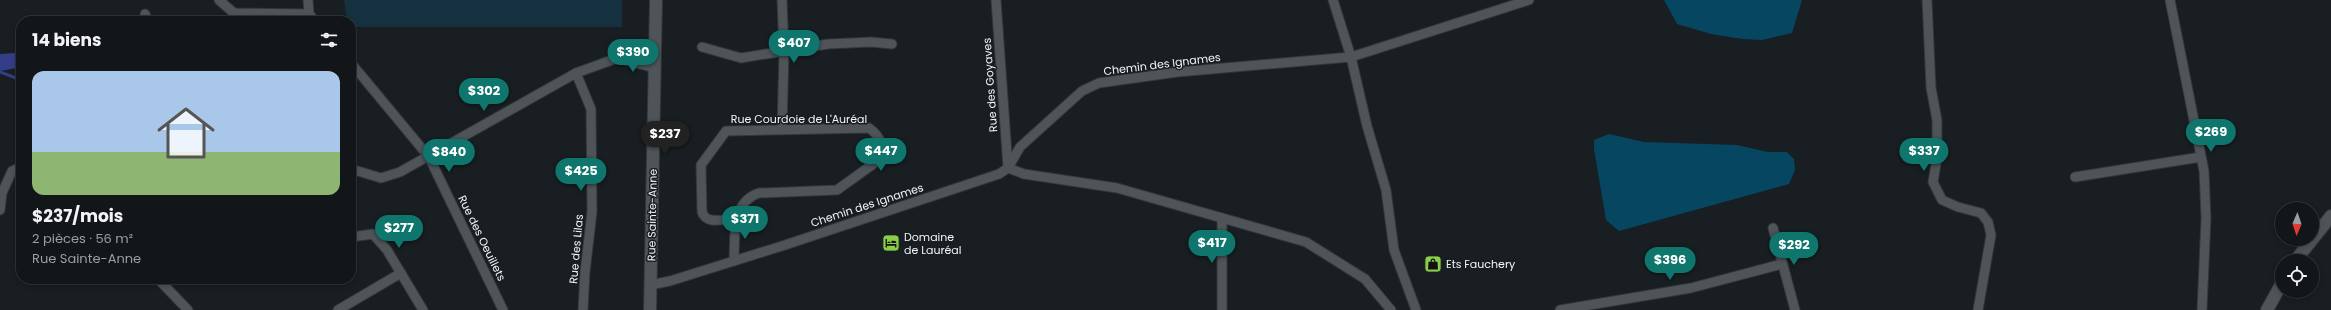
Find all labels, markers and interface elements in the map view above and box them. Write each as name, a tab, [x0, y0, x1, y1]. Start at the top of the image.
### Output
text: 14 biens	[32, 28, 101, 52]
icon: filters	[318, 29, 340, 51]
pin: $407	[770, 30, 818, 64]
text: $407	[778, 33, 810, 52]
street label: Rue des Goyaves	[979, 37, 1001, 133]
pin: $390	[609, 39, 657, 73]
text: $390	[617, 42, 649, 61]
street label: Chemin des Ignames	[1103, 49, 1222, 79]
pin: $302	[460, 78, 508, 112]
text: $302	[468, 81, 500, 100]
icon: home	[150, 97, 222, 169]
street label: Rue Courdoie de L'Auréal	[731, 111, 867, 127]
pin: $269	[2187, 119, 2235, 153]
pin: $237	[641, 121, 689, 155]
text: $269	[2195, 122, 2227, 141]
text: $237	[650, 124, 680, 143]
pin: $447	[857, 138, 905, 172]
pin: $337	[1900, 138, 1948, 172]
pin: $840	[425, 139, 473, 173]
text: $447	[864, 141, 898, 160]
text: $337	[1908, 141, 1940, 160]
text: $840	[432, 142, 466, 161]
pin: $425	[557, 158, 605, 192]
text: $425	[564, 161, 598, 180]
street label: Rue Sainte-Anne	[643, 169, 661, 261]
street label: Chemin des Ignames	[809, 179, 926, 231]
street label: Rue des Oeuillets	[454, 192, 510, 284]
north arrow	[2275, 202, 2319, 246]
map controls	[2275, 202, 2319, 298]
text: $237/mois	[32, 204, 123, 228]
pin: $371	[721, 206, 769, 240]
text: $371	[731, 209, 759, 228]
street label: Rue des Lilas	[565, 213, 587, 284]
pin: $277	[375, 215, 423, 249]
text: $277	[384, 218, 414, 237]
text: 2 pièces · 56 m²	[32, 229, 133, 248]
place label: Domaine de Lauréal	[904, 229, 962, 258]
pin: $417	[1188, 230, 1236, 264]
pin: $292	[1770, 232, 1818, 266]
hotel icon: Domaine de Lauréal	[881, 233, 901, 253]
text: $417	[1197, 233, 1227, 252]
text: $292	[1778, 235, 1810, 254]
pin: $396	[1646, 247, 1694, 281]
text: Rue Sainte-Anne	[32, 249, 141, 268]
text: $396	[1654, 250, 1686, 269]
shop icon: Ets Fauchery	[1423, 254, 1443, 274]
button: locate	[2275, 254, 2319, 298]
place label: Ets Fauchery	[1446, 256, 1516, 272]

